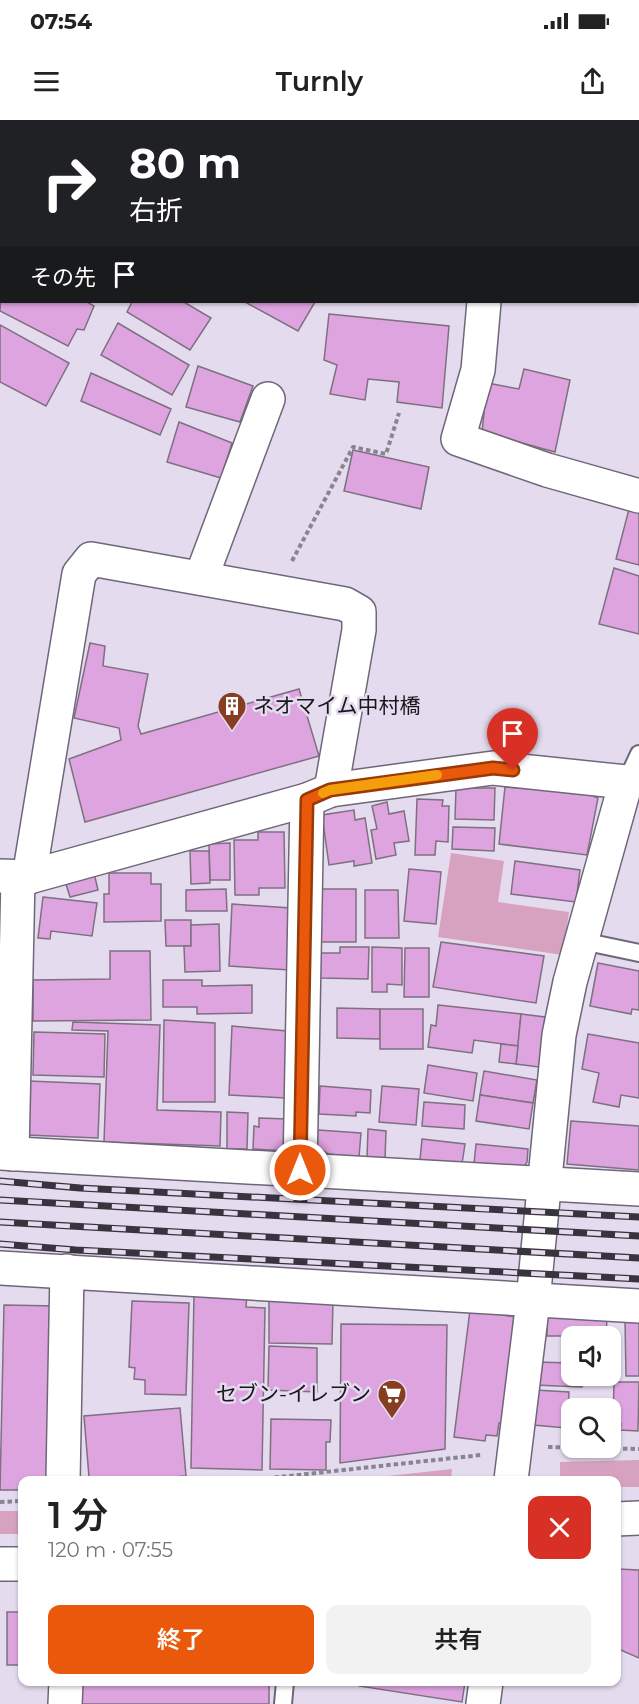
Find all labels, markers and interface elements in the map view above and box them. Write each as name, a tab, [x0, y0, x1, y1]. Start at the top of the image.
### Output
text: 07:54	[30, 8, 92, 35]
icon: menu	[30, 65, 63, 98]
text: Turnly	[276, 65, 363, 98]
icon: share	[576, 65, 609, 98]
text: 80 m	[129, 137, 241, 189]
icon: right	[30, 144, 108, 222]
text: 右折	[129, 194, 183, 227]
icon: arrive	[108, 258, 141, 291]
text: その先	[30, 264, 96, 291]
building icon: ネオマイム中村橋	[216, 690, 248, 732]
place label: ネオマイム中村橋	[253, 693, 421, 718]
pin	[487, 708, 538, 770]
icon: arrive	[496, 717, 529, 750]
position arrow	[268, 1138, 332, 1202]
map controls	[561, 1326, 621, 1458]
button: sound	[561, 1326, 621, 1386]
supermarket icon: セブン-イレブン	[376, 1378, 408, 1420]
place label: セブン-イレブン	[216, 1381, 371, 1406]
button: search	[561, 1398, 621, 1458]
text: 1 分	[48, 1493, 108, 1537]
button: close	[528, 1496, 591, 1559]
text: 120 m · 07:55	[48, 1538, 173, 1562]
button: 終了	[48, 1605, 314, 1674]
button: 共有	[326, 1605, 591, 1674]

